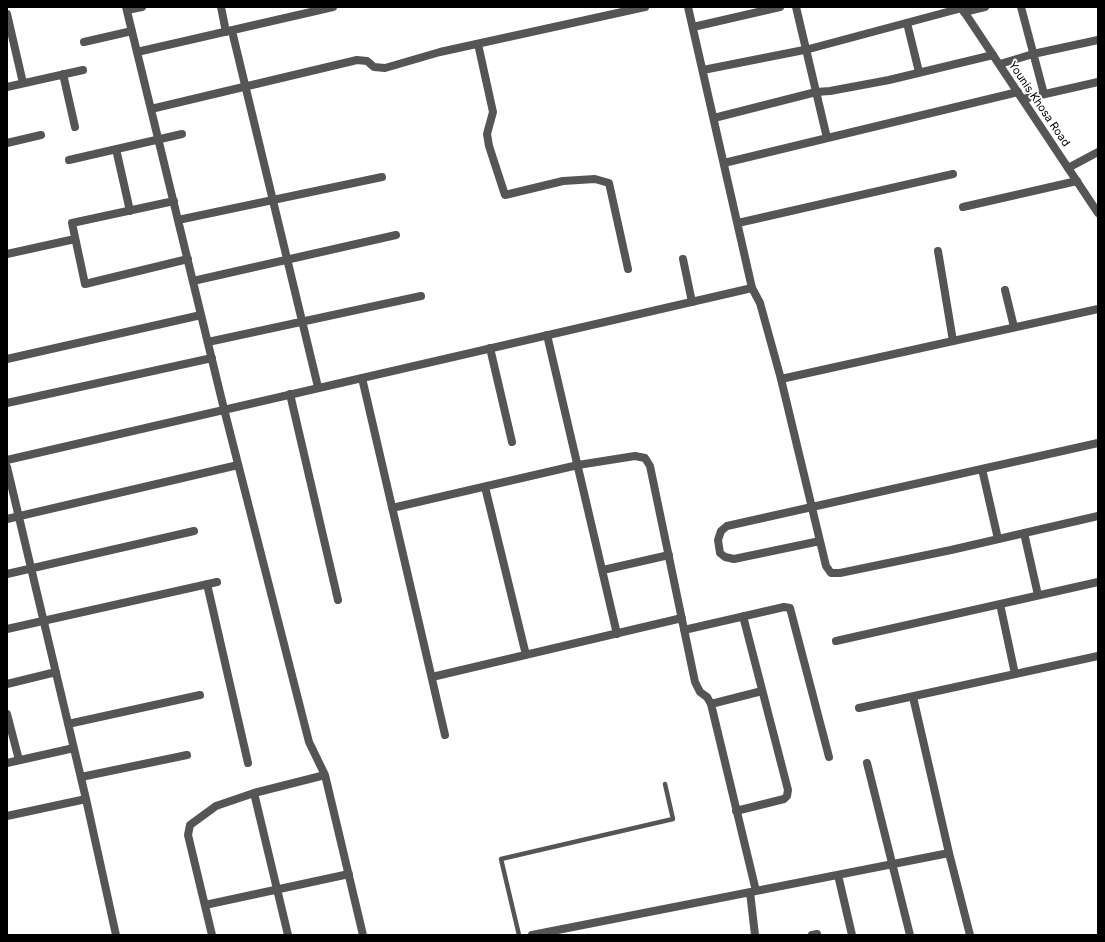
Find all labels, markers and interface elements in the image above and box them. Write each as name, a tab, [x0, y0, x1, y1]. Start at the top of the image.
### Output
street label: Younis Khosa Road	[1006, 59, 1072, 149]

